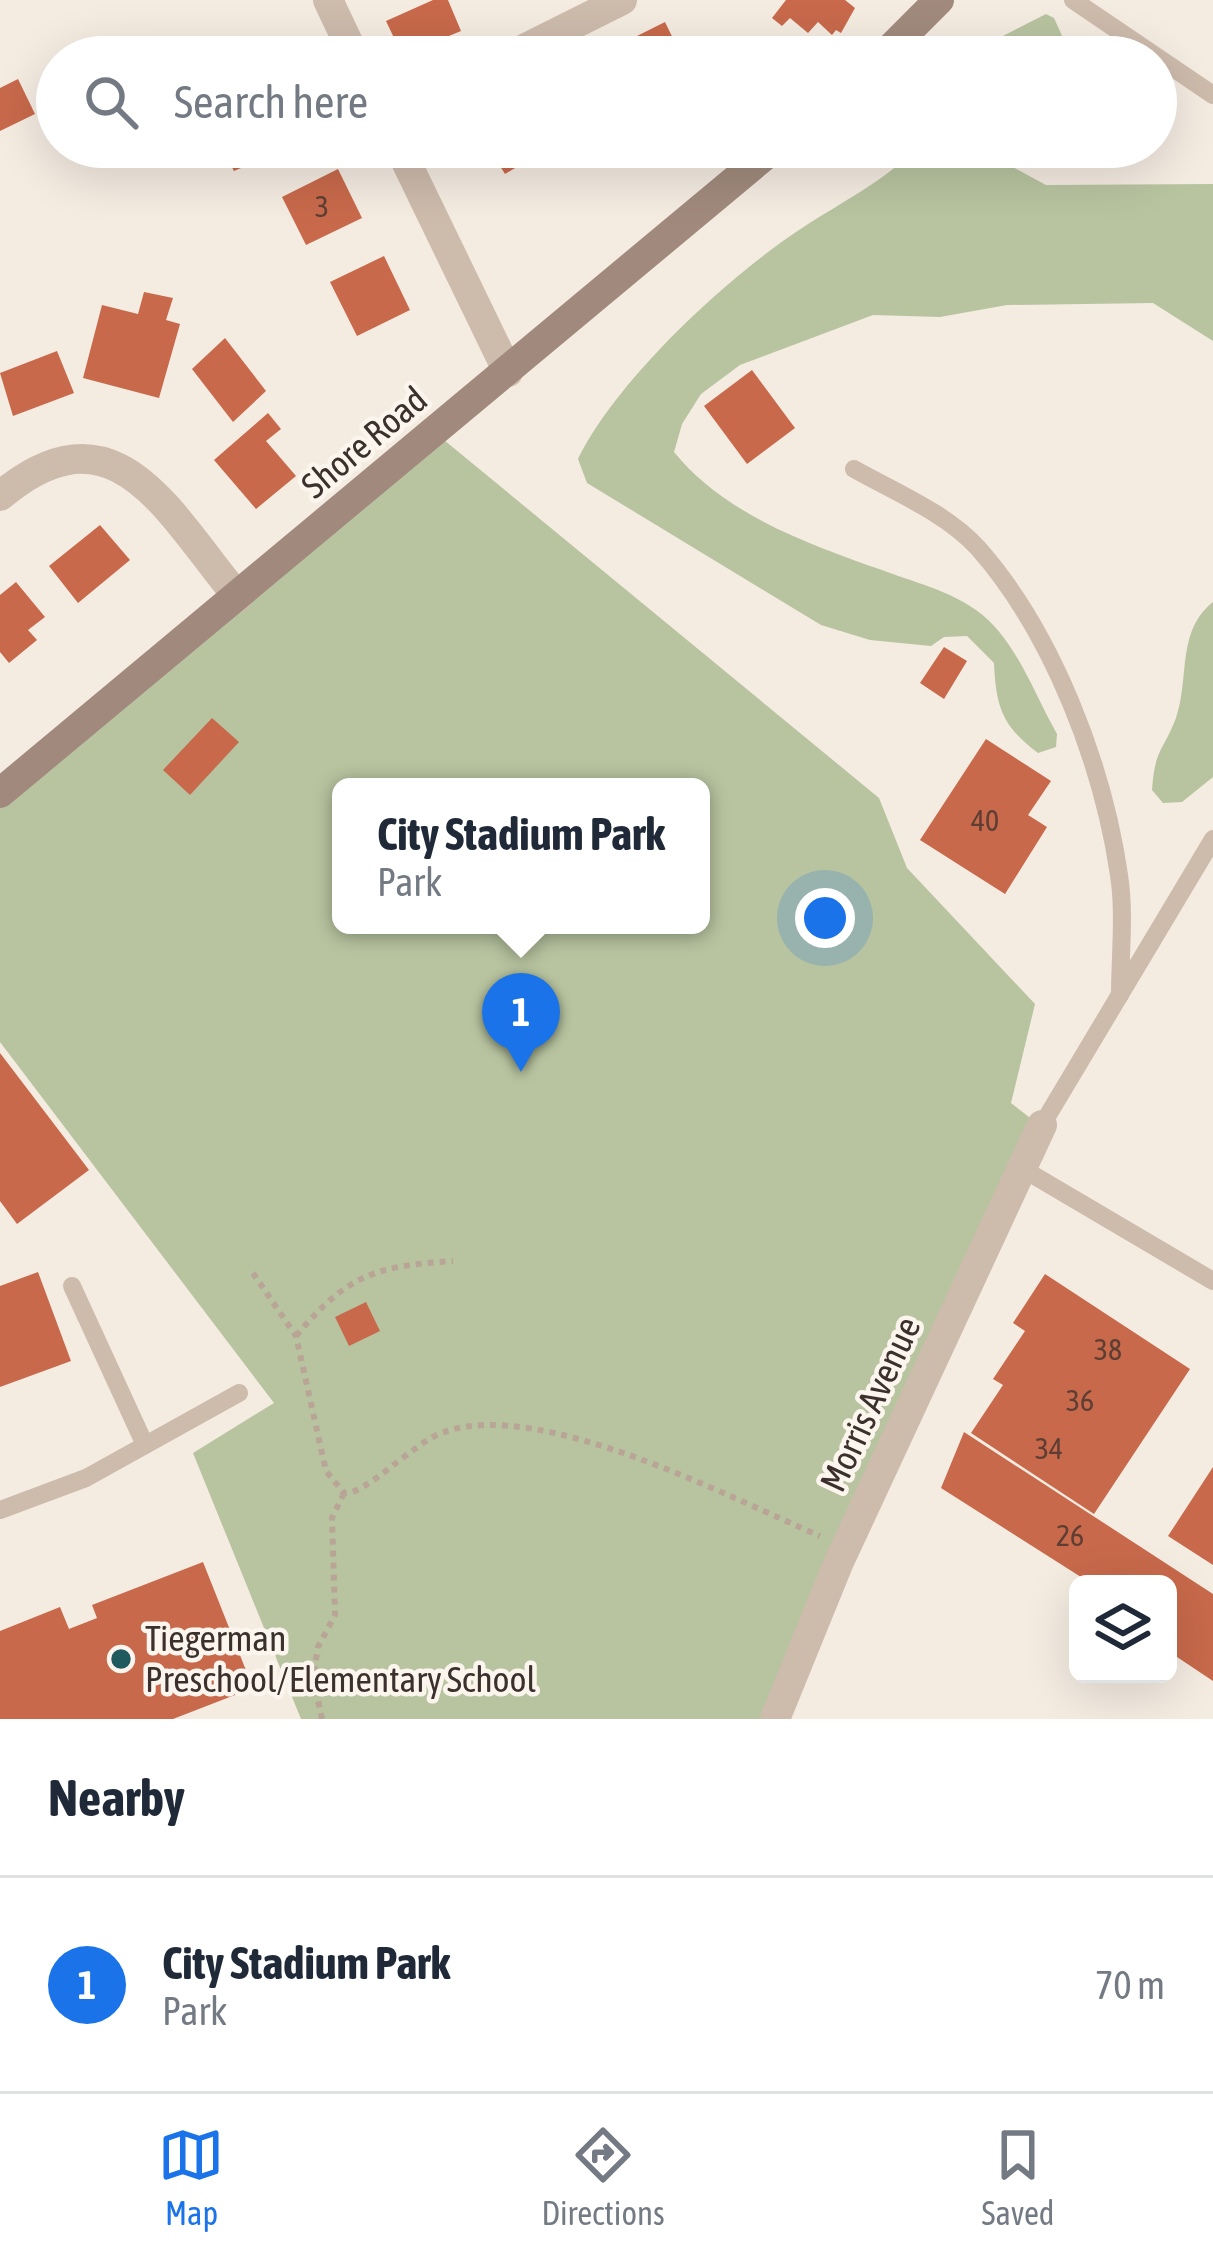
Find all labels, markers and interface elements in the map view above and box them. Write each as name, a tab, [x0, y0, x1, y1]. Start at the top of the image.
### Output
search box	[36, 36, 1177, 168]
icon: search	[78, 69, 144, 135]
text: Search here	[174, 76, 368, 128]
house number: 3	[315, 189, 329, 223]
street label: Shore Road	[293, 378, 435, 506]
popup	[332, 778, 710, 934]
house number: 40	[971, 803, 999, 837]
text: City Stadium Park	[377, 808, 665, 860]
text: Park	[377, 860, 442, 904]
your location	[795, 888, 855, 948]
pin: 1	[482, 973, 560, 1072]
street label: Morris Avenue	[811, 1310, 929, 1498]
house number: 38	[1094, 1332, 1122, 1366]
house number: 36	[1066, 1383, 1094, 1417]
house number: 34	[1035, 1431, 1063, 1465]
house number: 26	[1056, 1518, 1084, 1552]
map controls	[1069, 1575, 1177, 1683]
button: layers	[1069, 1575, 1177, 1683]
place label: Tiegerman Preschool/Elementary School	[145, 1617, 536, 1700]
marker: Tiegerman Preschool/Elementary School	[108, 1646, 134, 1672]
text: Nearby	[48, 1768, 185, 1827]
text: City Stadium Park	[162, 1937, 450, 1989]
text: 1	[78, 1963, 96, 2007]
text: 70 m	[1095, 1963, 1165, 2007]
text: Park	[162, 1989, 227, 2033]
tab: Map	[158, 2122, 224, 2232]
tab: Directions	[541, 2122, 665, 2232]
tab: Saved	[982, 2122, 1054, 2232]

